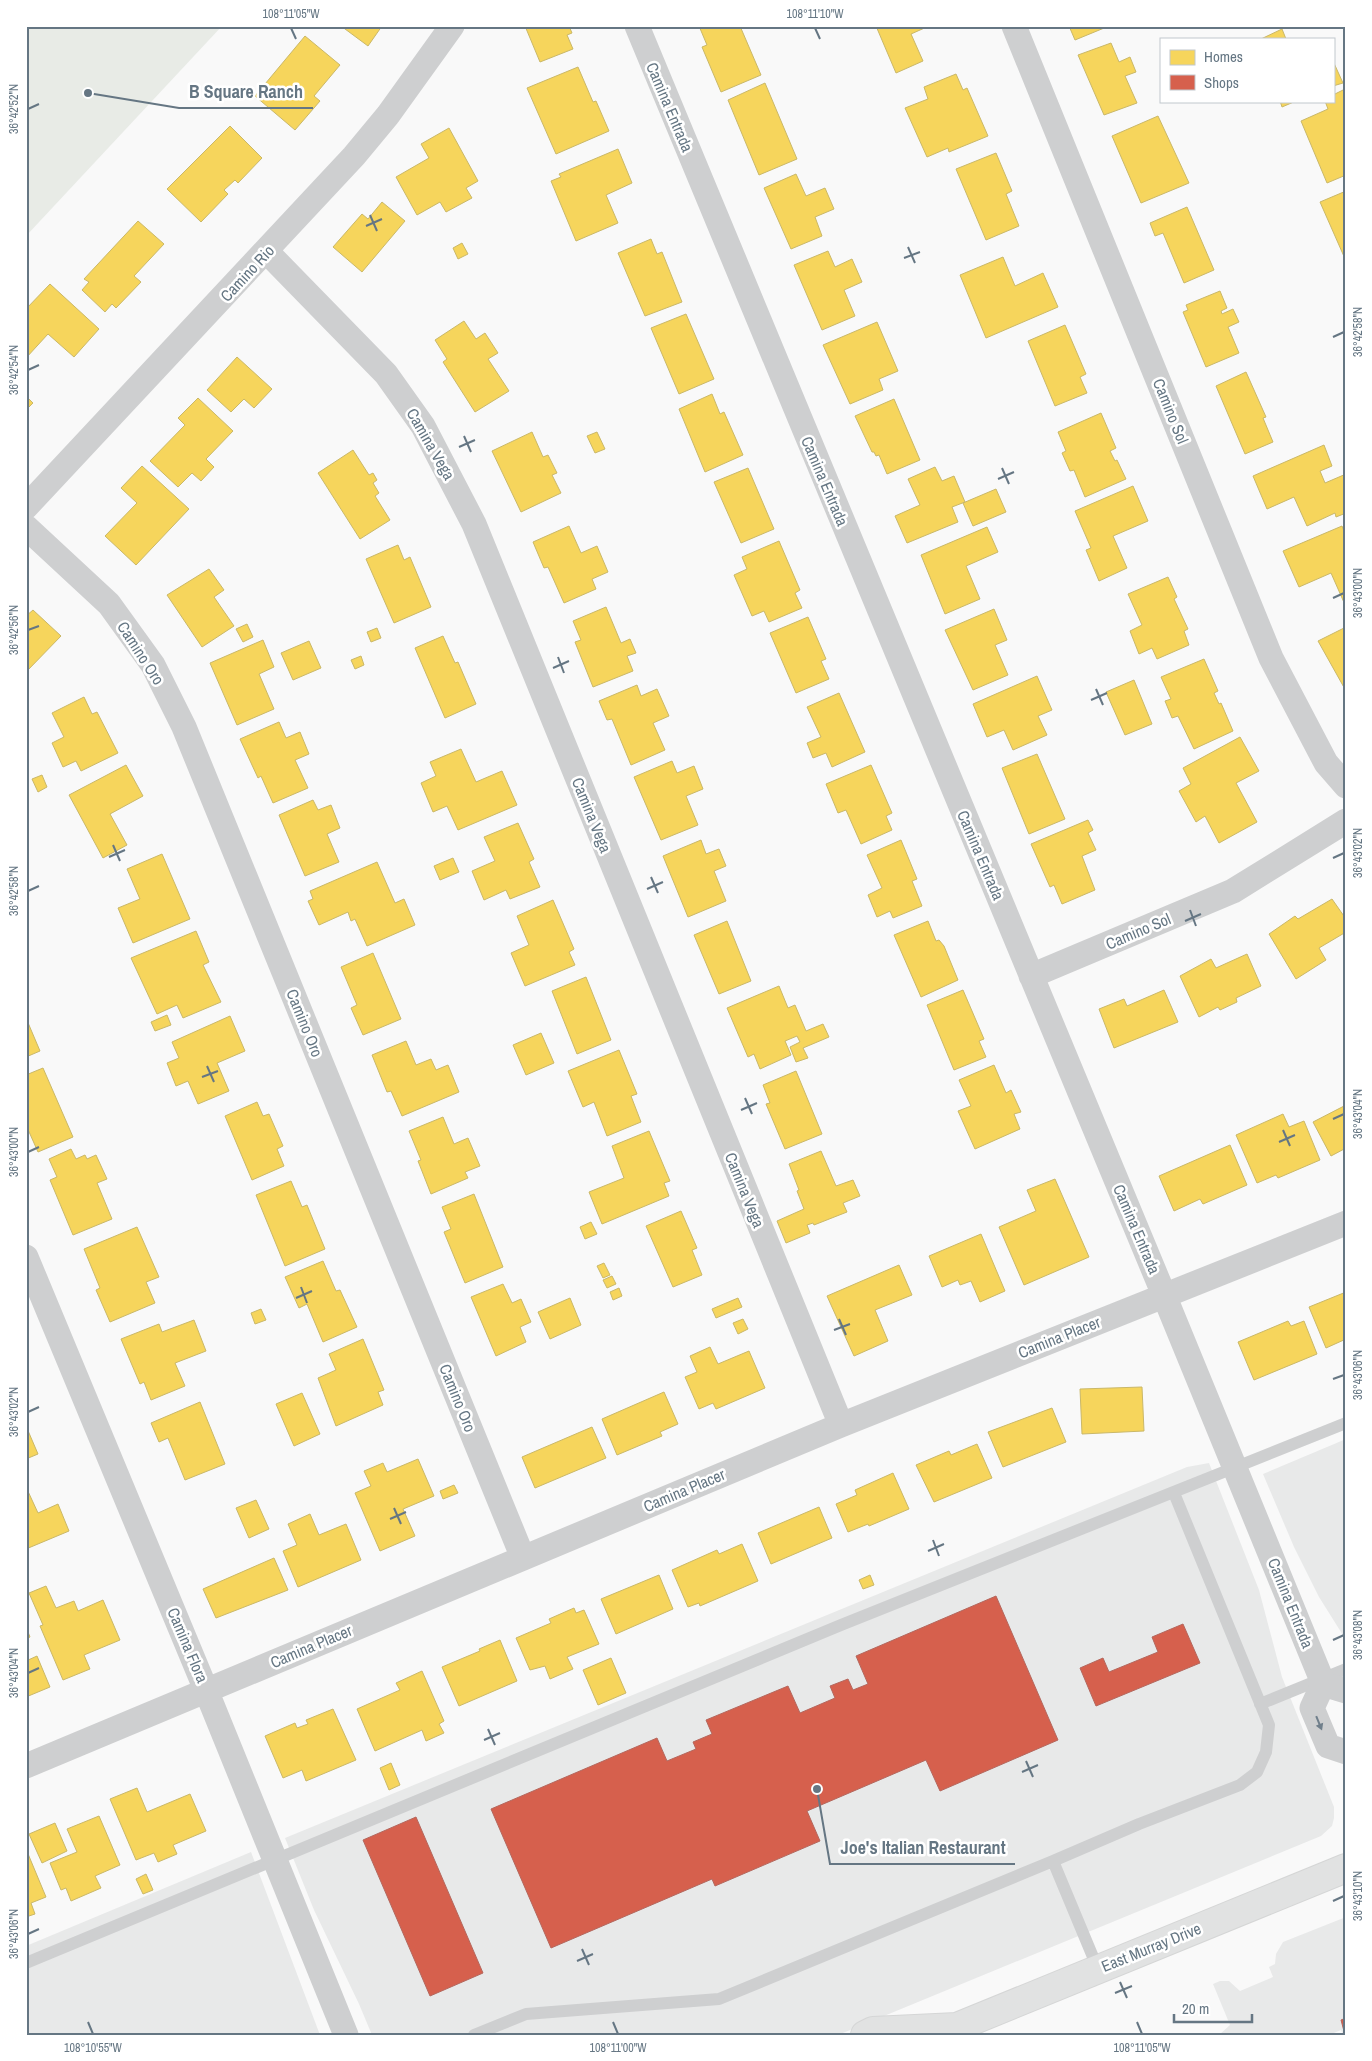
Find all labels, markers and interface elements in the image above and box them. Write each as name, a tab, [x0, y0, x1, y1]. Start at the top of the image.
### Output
text: 108°11'05"W	[262, 6, 320, 22]
text: 108°11'10"W	[786, 6, 844, 22]
legend	[1160, 38, 1334, 102]
text: Homes	[1204, 46, 1243, 67]
street label: Camina Entrada	[641, 59, 699, 156]
text: Shops	[1204, 72, 1239, 93]
callout: B Square Ranch	[179, 75, 313, 108]
text: B Square Ranch	[189, 79, 303, 104]
text: 36°42'52"N	[6, 84, 22, 134]
street label: Camino Rio	[215, 240, 279, 306]
text: 36°42'58"N	[1350, 307, 1366, 357]
text: 36°42'54"N	[6, 345, 22, 395]
street label: Camino Sol	[1148, 375, 1194, 447]
street label: Camina Vega	[402, 404, 461, 485]
street label: Camina Entrada	[796, 433, 854, 530]
text: 36°43'00"N	[1350, 568, 1366, 618]
text: 36°42'56"N	[6, 605, 22, 655]
street label: Camino Oro	[112, 617, 170, 689]
street label: Camina Vega	[567, 774, 617, 857]
street label: Camina Entrada	[952, 807, 1010, 904]
text: 36°43'02"N	[1350, 828, 1366, 878]
text: 36°42'58"N	[6, 866, 22, 916]
street label: Camino Sol	[1102, 907, 1174, 955]
street label: Camino Oro	[281, 986, 329, 1060]
text: 36°43'04"N	[1350, 1089, 1366, 1139]
text: 36°43'00"N	[6, 1127, 22, 1177]
street label: Camina Vega	[720, 1149, 770, 1232]
street label: Camina Entrada	[1108, 1181, 1166, 1278]
street label: Camina Placer	[1015, 1310, 1104, 1363]
text: 36°43'06"N	[1350, 1350, 1366, 1400]
street label: Camino Oro	[434, 1361, 482, 1435]
text: 36°43'02"N	[6, 1387, 22, 1437]
street label: Camina Placer	[640, 1463, 729, 1517]
street label: Camina Entrada	[1263, 1555, 1319, 1652]
street label: Camina Flora	[162, 1604, 214, 1687]
text: 36°43'08"N	[1350, 1610, 1366, 1660]
street label: Camina Placer	[267, 1619, 356, 1673]
text: 36°43'04"N	[6, 1648, 22, 1698]
one-way arrow	[1315, 1716, 1323, 1731]
callout: Joe's Italian Restaurant	[830, 1831, 1015, 1864]
text: Joe's Italian Restaurant	[840, 1835, 1006, 1860]
text: 36°43'10"N	[1350, 1871, 1366, 1921]
text: 36°43'06"N	[6, 1909, 22, 1959]
street label: East Murray Drive	[1098, 1917, 1204, 1977]
scale bar	[1174, 1991, 1252, 2023]
text: 20 m	[1182, 1998, 1209, 2019]
text: 108°10'55"W	[64, 2040, 123, 2056]
text: 108°11'00"W	[589, 2040, 647, 2056]
text: 108°11'05"W	[1113, 2040, 1171, 2056]

